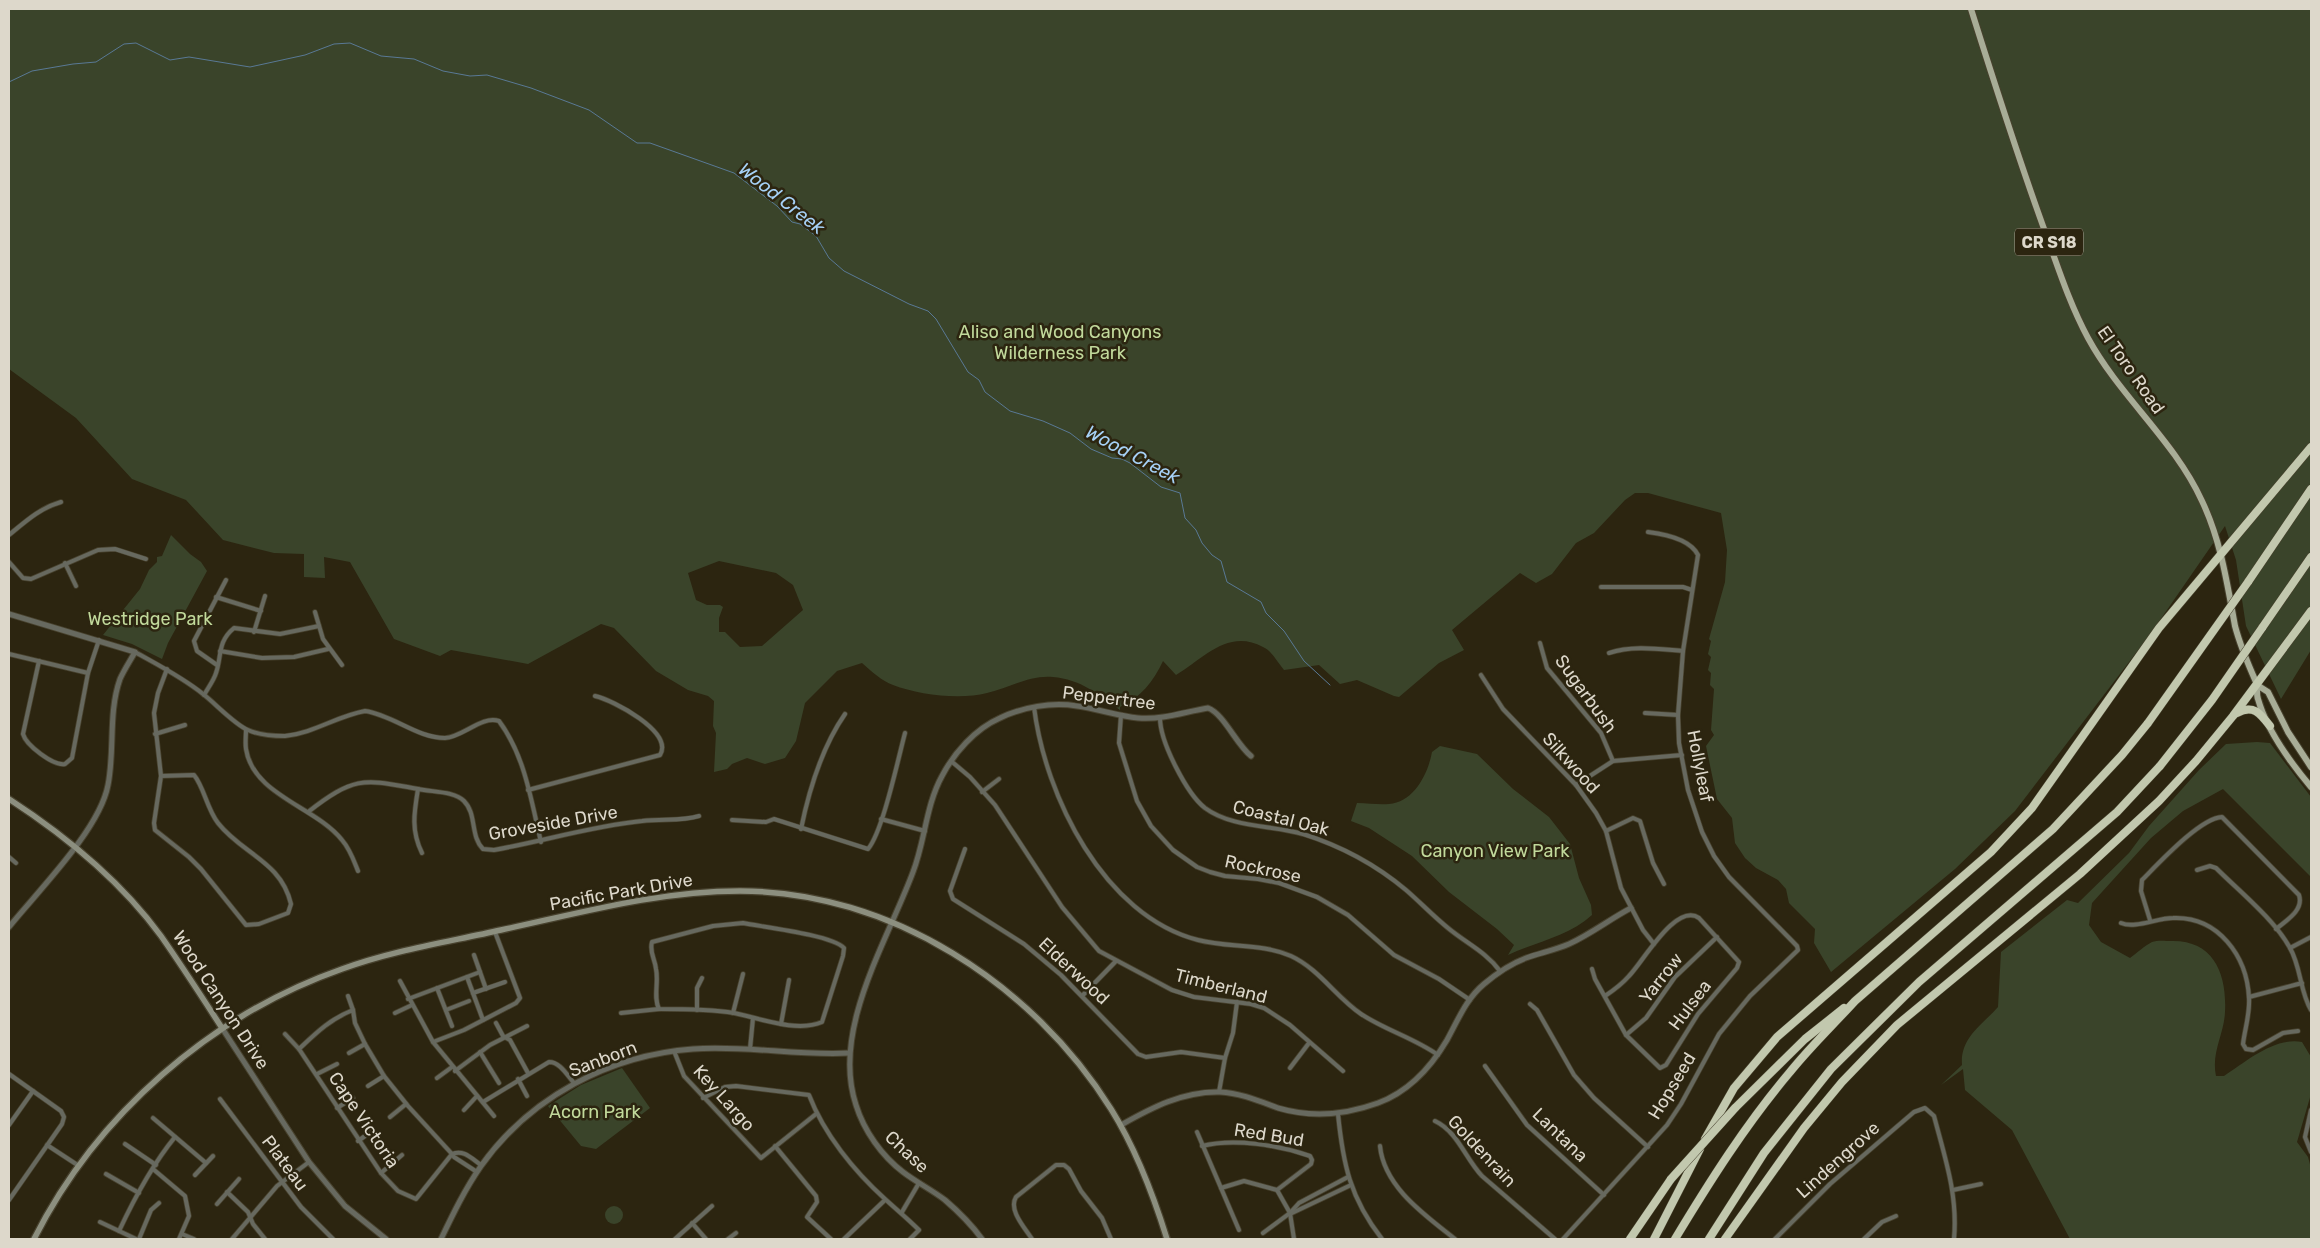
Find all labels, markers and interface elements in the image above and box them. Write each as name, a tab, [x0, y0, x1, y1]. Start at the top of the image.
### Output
water label: Wood Creek	[734, 158, 830, 239]
road number: CR S18	[2015, 228, 2083, 256]
park label: Aliso and Wood Canyons Wilderness Park	[959, 321, 1161, 364]
street label: El Toro Road	[2093, 322, 2169, 418]
water label: Wood Creek	[1082, 420, 1184, 489]
park label: Westridge Park	[88, 608, 213, 630]
street label: Sugarbush	[1550, 651, 1622, 737]
street label: Peppertree	[1061, 681, 1157, 715]
street label: Silkwood	[1538, 728, 1604, 798]
street label: Hollyleaf	[1682, 728, 1718, 804]
street label: Coastal Oak	[1231, 795, 1332, 841]
street label: Groveside Drive	[487, 801, 619, 845]
park label: Canyon View Park	[1420, 840, 1570, 862]
street label: Rockrose	[1223, 850, 1303, 888]
street label: Pacific Park Drive	[548, 869, 694, 915]
street label: Wood Canyon Drive	[168, 927, 274, 1073]
street label: Elderwood	[1034, 933, 1114, 1009]
street label: Yarrow	[1635, 948, 1687, 1008]
street label: Timberland	[1173, 964, 1269, 1008]
street label: Hulsea	[1664, 976, 1716, 1034]
street label: Sanborn	[566, 1036, 640, 1082]
street label: Hopseed	[1644, 1049, 1700, 1123]
street label: Key Largo	[688, 1060, 760, 1136]
street label: Cape Victoria	[324, 1068, 404, 1172]
park label: Acorn Park	[549, 1101, 642, 1123]
street label: Lantana	[1528, 1103, 1592, 1167]
street label: Goldenrain	[1443, 1110, 1521, 1192]
street label: Lindengrove	[1792, 1117, 1884, 1203]
street label: Red Bud	[1232, 1119, 1306, 1151]
street label: Chase	[880, 1126, 934, 1178]
street label: Plateau	[257, 1131, 313, 1195]

